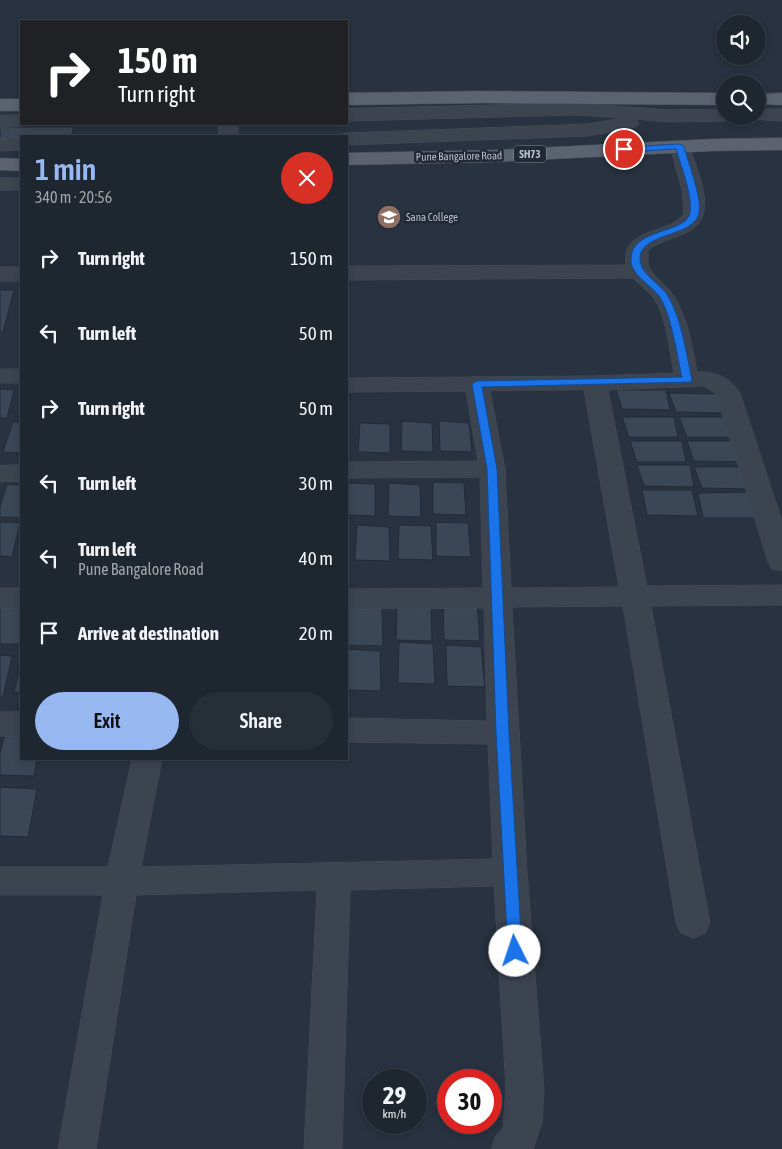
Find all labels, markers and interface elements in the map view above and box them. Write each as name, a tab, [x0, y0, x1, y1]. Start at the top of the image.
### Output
map controls	[716, 15, 766, 125]
button: sound	[716, 15, 766, 65]
icon: right	[35, 40, 100, 105]
text: 150 m	[118, 40, 197, 80]
button: search	[716, 75, 766, 125]
text: Turn right	[118, 81, 195, 107]
pin	[603, 128, 645, 170]
icon: arrive	[610, 135, 638, 163]
road number: SH73	[514, 146, 546, 162]
street label: Pune Bangalore Road	[416, 149, 502, 163]
text: 1 min	[35, 152, 96, 186]
button: close	[281, 152, 333, 204]
text: 340 m · 20:56	[35, 188, 112, 206]
school or university icon: Sana College	[376, 204, 402, 230]
place label: Sana College	[406, 211, 458, 223]
icon: right	[35, 244, 63, 272]
text: Turn right	[78, 247, 145, 269]
text: 150 m	[290, 247, 333, 269]
icon: left	[35, 319, 63, 347]
text: Turn left	[78, 322, 136, 344]
text: 50 m	[299, 322, 333, 344]
icon: right	[35, 394, 63, 422]
text: Turn right	[78, 397, 145, 419]
text: 50 m	[299, 397, 333, 419]
icon: left	[35, 469, 63, 497]
text: Turn left	[78, 472, 136, 494]
text: 30 m	[299, 472, 333, 494]
text: Turn left	[78, 538, 136, 560]
icon: left	[35, 544, 63, 572]
text: 40 m	[299, 547, 333, 569]
text: Pune Bangalore Road	[78, 560, 204, 578]
icon: arrive	[35, 619, 63, 647]
text: Arrive at destination	[78, 622, 219, 644]
text: 20 m	[299, 622, 333, 644]
button: Exit	[35, 692, 179, 750]
button: Share	[189, 692, 333, 750]
position arrow	[488, 924, 540, 976]
speed limit sign: 30	[437, 1069, 502, 1134]
text: 29	[383, 1081, 406, 1109]
text: km/h	[383, 1107, 406, 1121]

